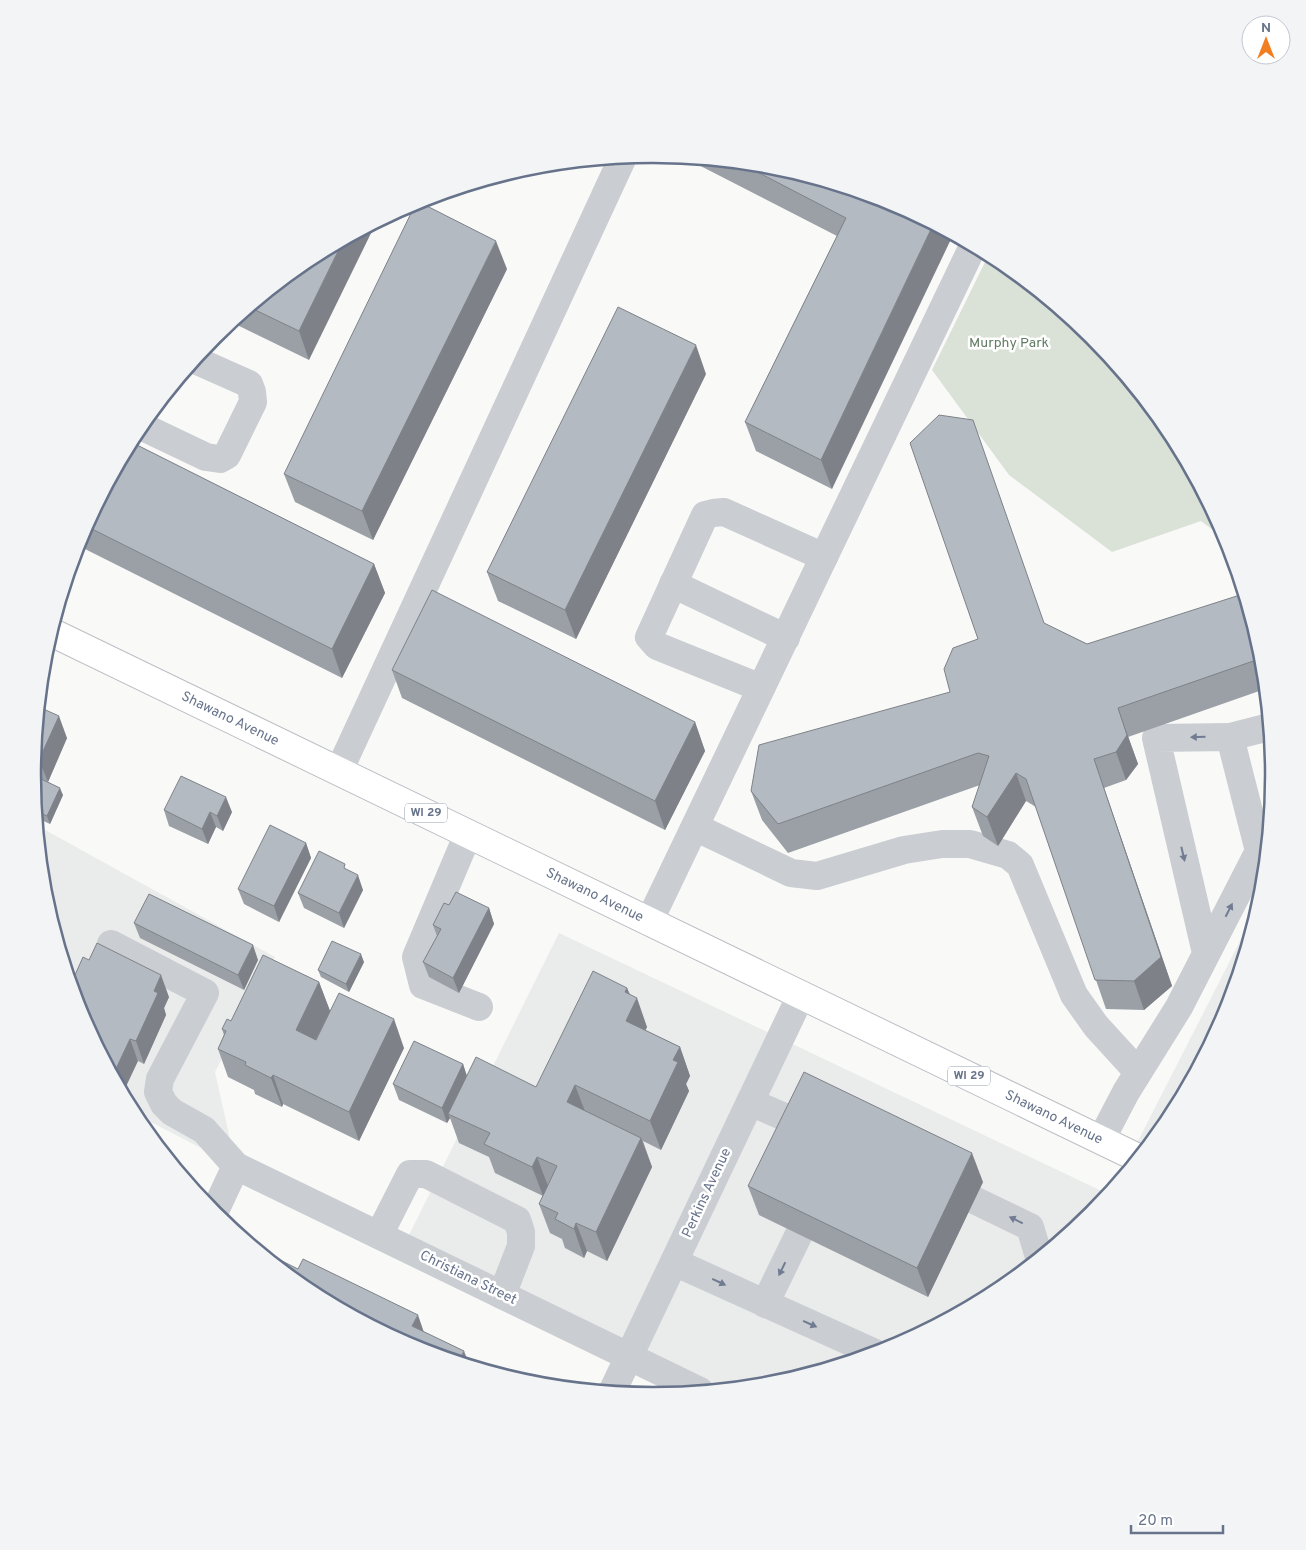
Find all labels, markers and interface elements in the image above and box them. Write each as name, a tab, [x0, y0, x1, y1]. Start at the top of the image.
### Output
north arrow	[1241, 15, 1291, 65]
text: N	[1261, 20, 1271, 37]
park label: Murphy Park	[969, 335, 1049, 352]
street label: Shawano Avenue	[178, 688, 282, 750]
one-way arrow	[1190, 733, 1206, 741]
road number: WI 29	[405, 804, 447, 822]
one-way arrow	[1179, 847, 1187, 862]
street label: Shawano Avenue	[543, 864, 646, 926]
one-way arrow	[1225, 902, 1233, 917]
road number: WI 29	[948, 1066, 990, 1086]
street label: Shawano Avenue	[1002, 1086, 1105, 1148]
street label: Perkins Avenue	[679, 1146, 735, 1240]
one-way arrow	[1009, 1216, 1023, 1224]
street label: Christiana Street	[417, 1247, 519, 1309]
one-way arrow	[778, 1262, 786, 1276]
one-way arrow	[712, 1278, 726, 1286]
one-way arrow	[803, 1320, 817, 1328]
scale bar	[1131, 1502, 1224, 1534]
text: 20 m	[1138, 1512, 1173, 1531]

